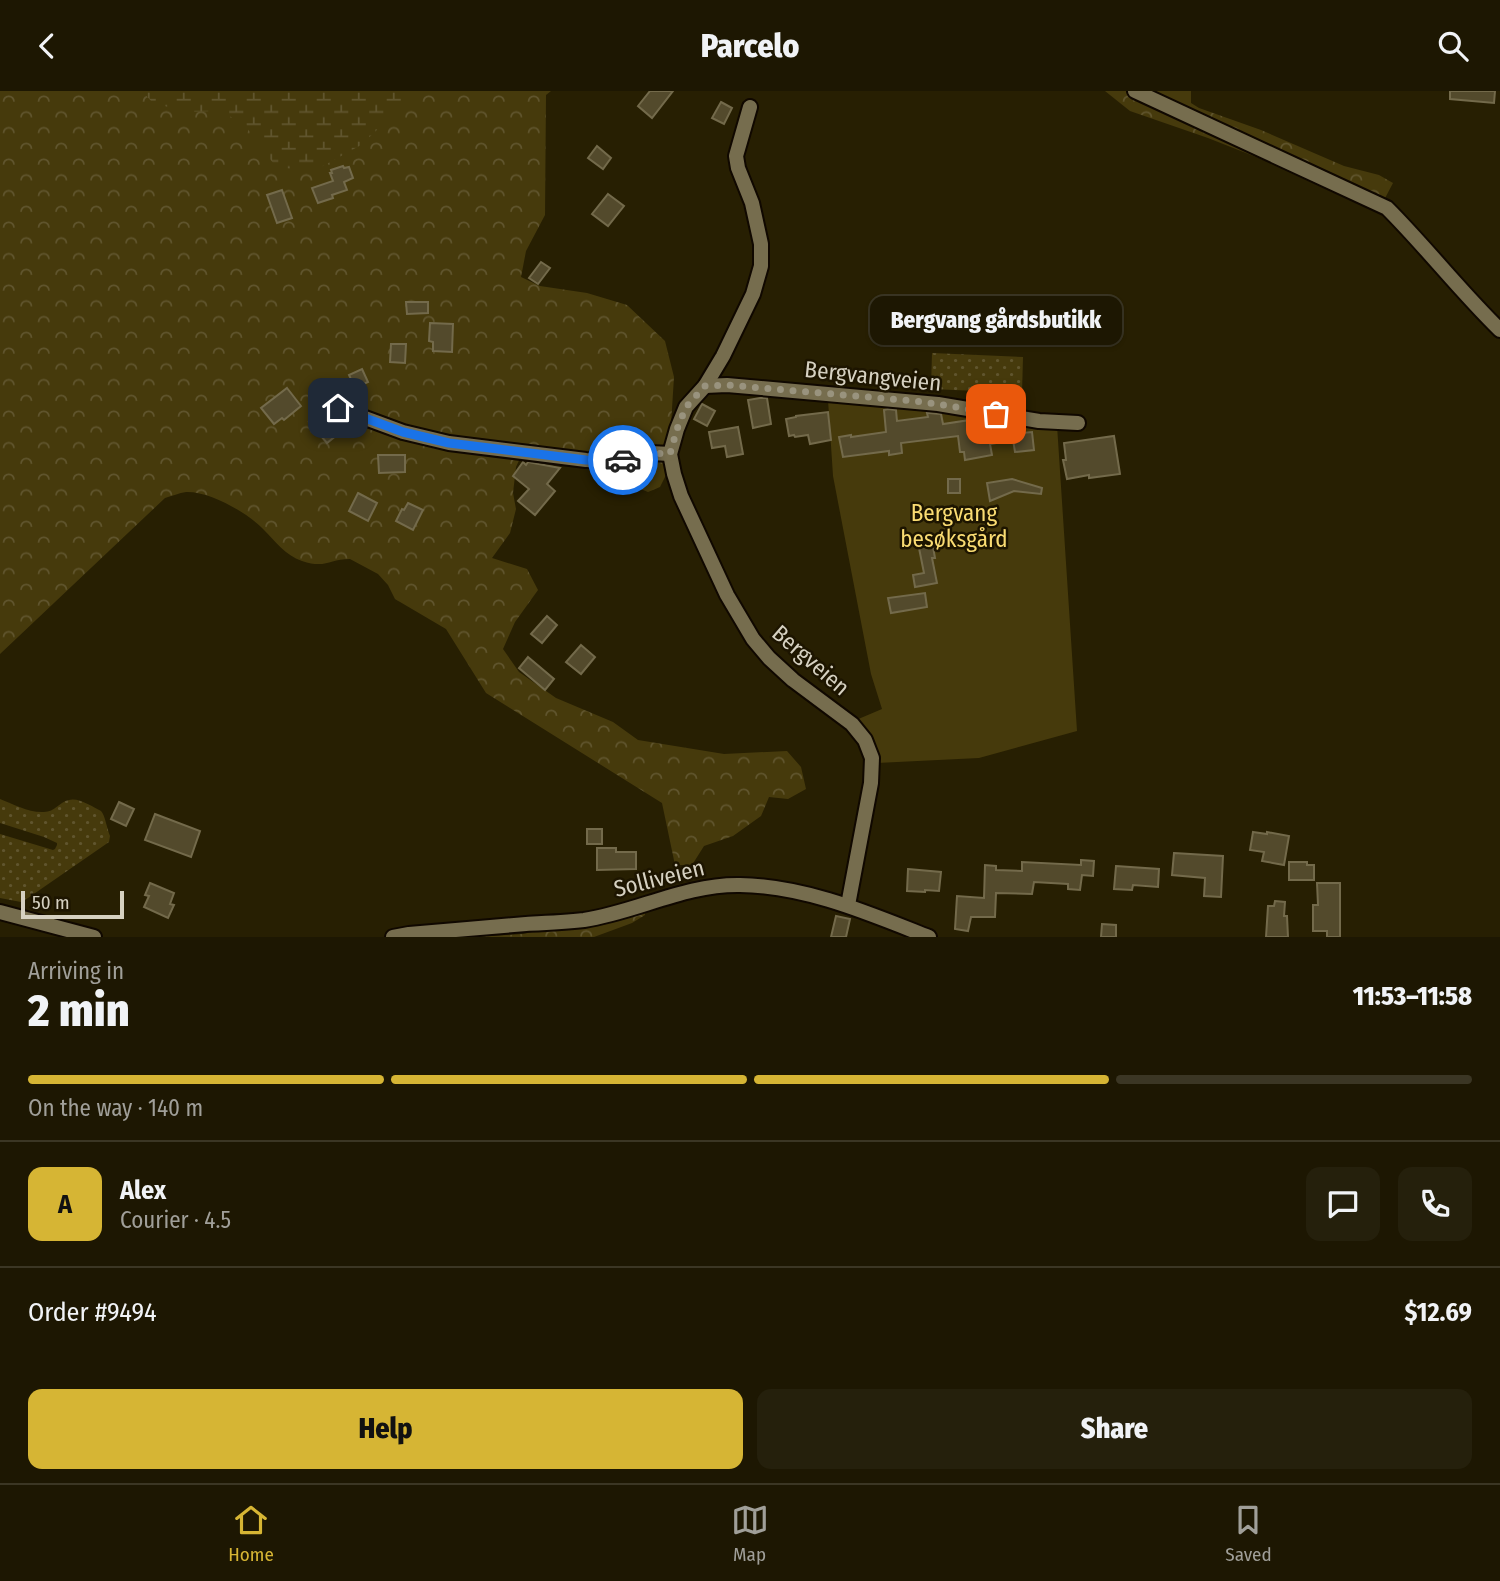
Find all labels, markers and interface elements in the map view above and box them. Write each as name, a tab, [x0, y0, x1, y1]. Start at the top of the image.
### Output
icon: back	[28, 27, 66, 65]
text: Parcelo	[701, 27, 799, 65]
icon: search	[1434, 27, 1472, 65]
callout: Bergvang gårdsbutikk	[870, 295, 1122, 344]
text: Bergvang gårdsbutikk	[891, 306, 1101, 334]
street label: Bergvangveien	[803, 355, 943, 397]
pin	[308, 378, 368, 438]
pin	[966, 384, 1026, 444]
icon: home	[319, 389, 357, 427]
icon: bag	[977, 395, 1015, 433]
courier	[588, 425, 658, 495]
icon: car	[604, 441, 642, 479]
park label: Bergvang besøksgård	[900, 499, 1008, 553]
street label: Bergveien	[767, 619, 855, 701]
street label: Solliveien	[611, 853, 707, 903]
scale bar	[21, 888, 124, 920]
text: 50 m	[32, 891, 70, 914]
text: Arriving in	[28, 957, 124, 985]
text: 11:53–11:58	[1353, 981, 1472, 1012]
text: 2 min	[28, 983, 130, 1038]
text: On the way · 140 m	[28, 1094, 203, 1122]
button: chat	[1306, 1167, 1380, 1241]
button: phone	[1398, 1167, 1472, 1241]
text: Alex	[120, 1175, 166, 1206]
text: A	[58, 1189, 72, 1220]
text: Courier · 4.5	[120, 1206, 231, 1234]
text: Order #9494	[28, 1297, 156, 1328]
text: $12.69	[1405, 1297, 1472, 1328]
button: Help	[28, 1389, 743, 1469]
button: Share	[757, 1389, 1472, 1469]
tab: Home	[228, 1501, 274, 1566]
tab: Map	[731, 1501, 769, 1566]
tab: Saved	[1225, 1501, 1272, 1566]

